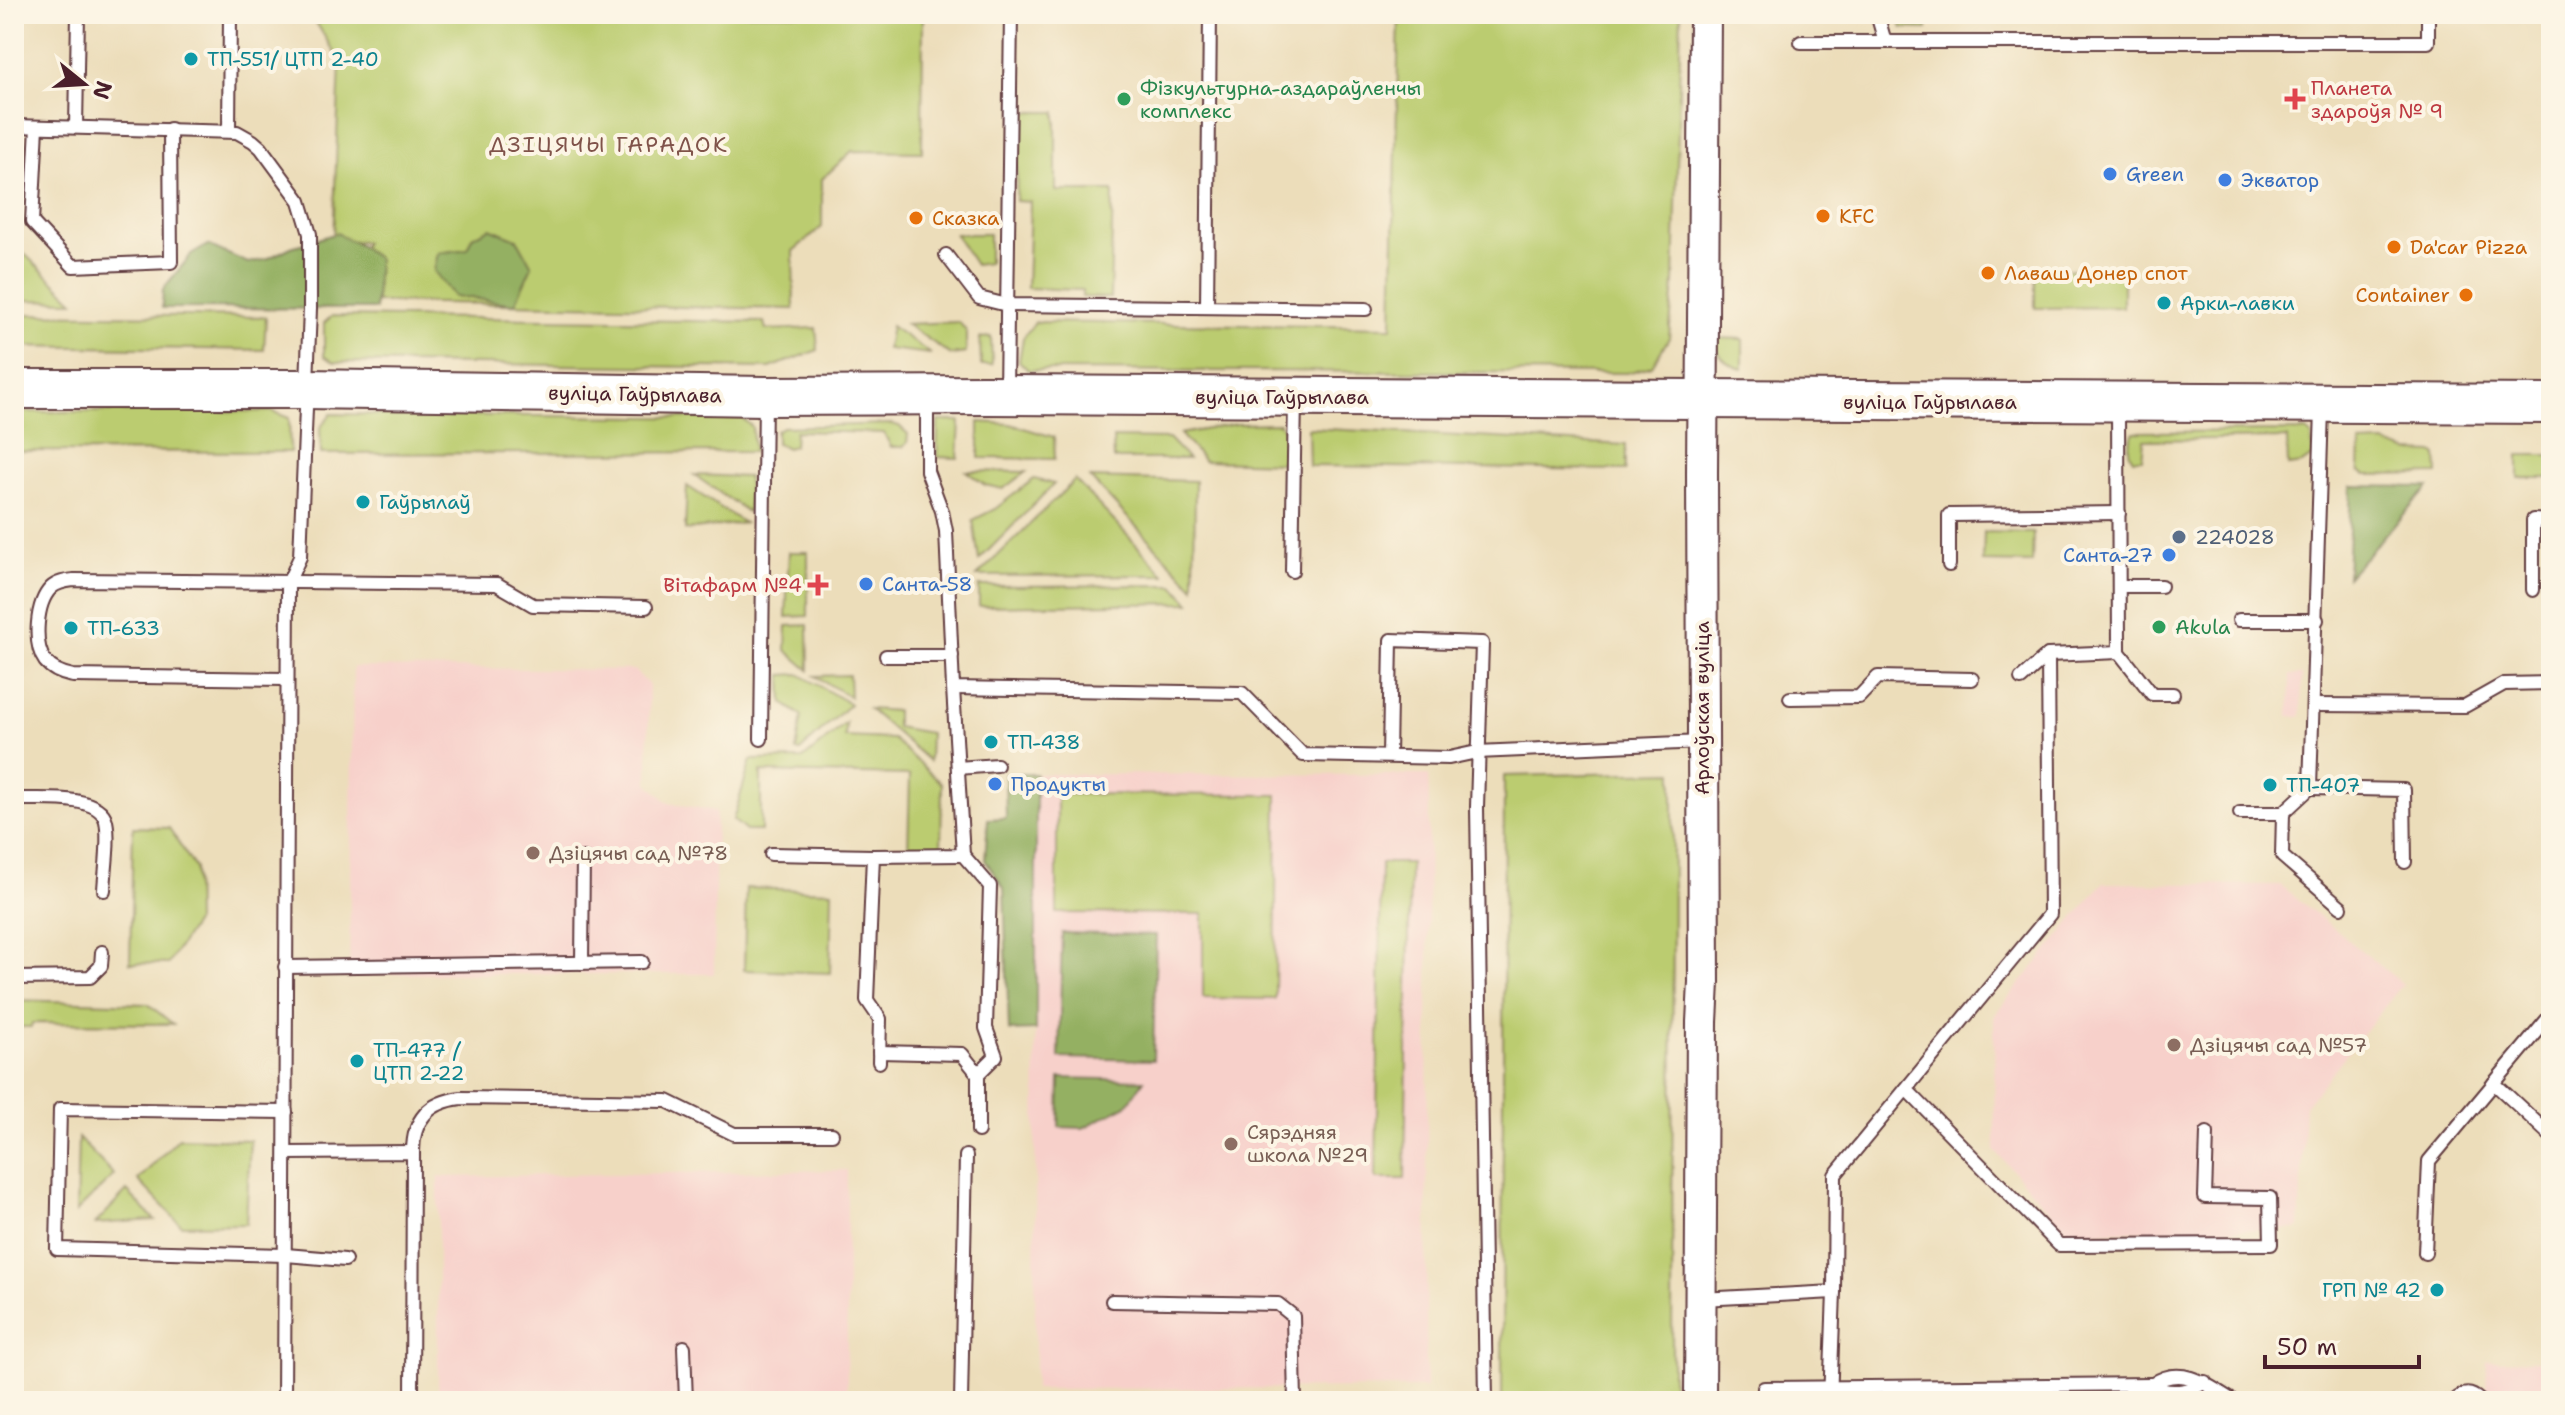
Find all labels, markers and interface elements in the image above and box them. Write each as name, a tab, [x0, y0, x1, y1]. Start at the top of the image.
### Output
north arrow	[44, 44, 124, 124]
place label: ТП-551/ ЦТП 2-40	[207, 46, 379, 72]
marker: ТП-551/ ЦТП 2-40	[182, 50, 200, 68]
place label: Фізкультурна-аздараўленчы комплекс	[1140, 75, 1421, 124]
place label: Планета здароўя № 9	[2311, 75, 2443, 124]
text: N	[86, 77, 119, 103]
marker: Фізкультурна-аздараўленчы комплекс	[1115, 90, 1133, 108]
marker: Планета здароўя № 9	[2286, 90, 2304, 108]
district label: ДЗІЦЯЧЫ ГАРАДОК	[489, 130, 729, 159]
place label: Green	[2126, 161, 2184, 187]
marker: Green	[2101, 165, 2119, 183]
place label: Экватор	[2241, 167, 2319, 193]
marker: Экватор	[2216, 171, 2234, 189]
place label: KFC	[1839, 203, 1875, 229]
place label: Сказка	[932, 205, 1000, 231]
marker: KFC	[1814, 207, 1832, 225]
marker: Сказка	[907, 209, 925, 227]
place label: Da'car Pizza	[2410, 234, 2528, 260]
marker: Da'car Pizza	[2385, 238, 2403, 256]
place label: Лаваш Донер спот	[2004, 260, 2189, 286]
marker: Лаваш Донер спот	[1979, 264, 1997, 282]
place label: Container	[2356, 282, 2450, 308]
marker: Container	[2457, 286, 2475, 304]
place label: Арки-лавки	[2180, 290, 2295, 316]
marker: Арки-лавки	[2155, 294, 2173, 312]
street label: вуліца Гаўрылава	[548, 379, 723, 409]
street label: вуліца Гаўрылава	[1195, 384, 1369, 410]
street label: вуліца Гаўрылава	[1843, 389, 2017, 415]
place label: Гаўрылаў	[379, 489, 471, 515]
marker: Гаўрылаў	[354, 493, 372, 511]
place label: 224028	[2195, 524, 2275, 550]
marker: 224028	[2170, 528, 2188, 546]
place label: Санта-27	[2063, 542, 2153, 568]
marker: Санта-27	[2160, 546, 2178, 564]
place label: Санта-58	[882, 571, 973, 597]
place label: Вітафарм №4	[663, 572, 802, 598]
marker: Санта-58	[857, 575, 875, 593]
marker: Вітафарм №4	[809, 576, 827, 594]
place label: Akula	[2175, 614, 2231, 640]
place label: ТП-633	[87, 615, 160, 641]
marker: Akula	[2150, 618, 2168, 636]
marker: ТП-633	[62, 619, 80, 637]
street label: Арлоўская вуліца	[1689, 621, 1715, 795]
place label: ТП-438	[1007, 729, 1081, 755]
marker: ТП-438	[982, 733, 1000, 751]
place label: Продукты	[1011, 771, 1106, 797]
place label: ТП-407	[2286, 772, 2360, 798]
marker: Продукты	[986, 775, 1004, 793]
marker: ТП-407	[2261, 776, 2279, 794]
place label: Дзіцячы сад №78	[549, 840, 728, 866]
marker: Дзіцячы сад №78	[524, 844, 542, 862]
place label: Дзіцячы сад №57	[2190, 1032, 2367, 1058]
marker: Дзіцячы сад №57	[2165, 1036, 2183, 1054]
place label: ТП-477 / ЦТП 2-22	[373, 1037, 464, 1086]
marker: ТП-477 / ЦТП 2-22	[348, 1052, 366, 1070]
place label: Сярэдняя школа №29	[1247, 1119, 1368, 1168]
marker: Сярэдняя школа №29	[1222, 1135, 1240, 1153]
place label: ГРП № 42	[2322, 1277, 2421, 1303]
marker: ГРП № 42	[2428, 1281, 2446, 1299]
scale bar	[2265, 1319, 2419, 1369]
text: 50 m	[2277, 1331, 2337, 1363]

